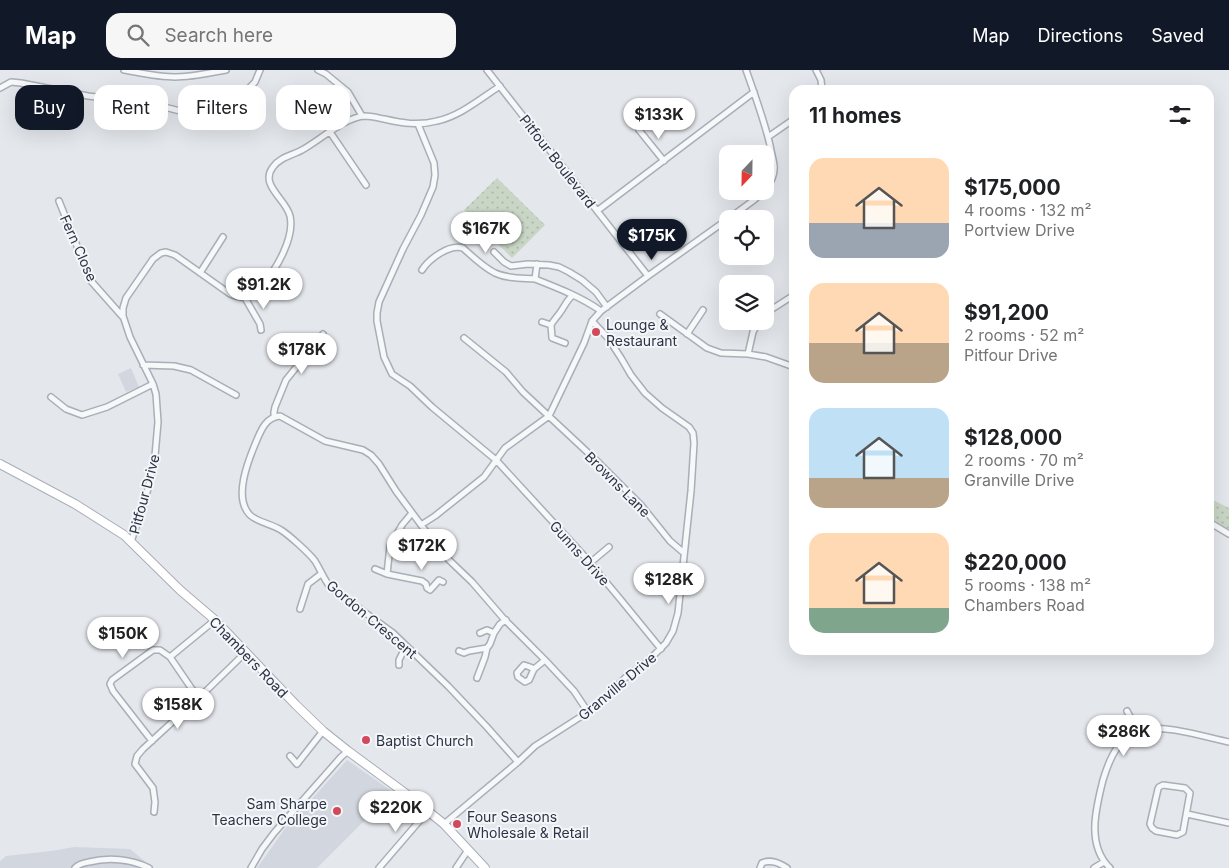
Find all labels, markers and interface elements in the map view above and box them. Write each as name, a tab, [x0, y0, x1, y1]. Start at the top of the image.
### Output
search box	[106, 13, 456, 58]
text: Map	[25, 21, 76, 50]
icon: search	[124, 21, 152, 49]
text: Search here	[164, 24, 273, 47]
text: Map	[972, 25, 1010, 46]
text: Directions	[1038, 25, 1123, 46]
text: Saved	[1151, 25, 1204, 46]
chip: Buy	[15, 85, 84, 130]
chip: Rent	[94, 85, 168, 130]
chip: Filters	[178, 85, 266, 130]
chip: New	[276, 85, 350, 130]
pin: $133K	[624, 98, 694, 140]
icon: filters	[1166, 101, 1194, 129]
text: 11 homes	[809, 103, 901, 128]
text: $133K	[634, 104, 684, 124]
street label: Pitfour Boulevard	[516, 111, 600, 211]
north arrow	[719, 145, 774, 200]
map controls	[719, 145, 774, 330]
text: $175,000	[964, 175, 1061, 200]
icon: home	[849, 178, 909, 238]
text: 4 rooms · 132 m²	[964, 200, 1092, 220]
button: locate	[719, 210, 774, 265]
street label: Fern Close	[57, 212, 101, 284]
pin: $167K	[451, 212, 521, 254]
text: $167K	[462, 218, 510, 238]
pin: $175K	[617, 218, 687, 261]
text: Portview Drive	[964, 220, 1075, 240]
text: $175K	[628, 225, 676, 245]
pin: $91.2K	[223, 268, 305, 310]
text: $91.2K	[237, 274, 291, 294]
button: layers	[719, 275, 774, 330]
text: $91,200	[964, 300, 1049, 325]
icon: home	[849, 303, 909, 363]
place label: Lounge & Restaurant	[606, 316, 678, 349]
text: 2 rooms · 52 m²	[964, 325, 1084, 345]
marker: Lounge & Restaurant	[590, 326, 602, 338]
pin: $178K	[267, 332, 337, 375]
text: $178K	[278, 339, 326, 359]
text: Pitfour Drive	[964, 345, 1058, 365]
text: $128,000	[964, 425, 1062, 450]
icon: home	[849, 428, 909, 488]
street label: Browns Lane	[582, 448, 654, 520]
text: 2 rooms · 70 m²	[964, 450, 1084, 470]
street label: Pitfour Drive	[125, 452, 163, 536]
text: Granville Drive	[964, 470, 1074, 490]
street label: Gunns Drive	[546, 517, 614, 589]
pin: $172K	[387, 528, 457, 571]
text: $172K	[398, 535, 446, 555]
text: $220,000	[964, 550, 1067, 575]
icon: home	[849, 553, 909, 613]
pin: $128K	[634, 562, 704, 605]
text: $128K	[644, 569, 694, 589]
text: 5 rooms · 138 m²	[964, 575, 1091, 595]
street label: Gordon Crescent	[323, 576, 421, 662]
text: Chambers Road	[964, 595, 1085, 615]
street label: Chambers Road	[206, 613, 292, 701]
pin: $150K	[88, 616, 158, 659]
text: $150K	[98, 623, 148, 643]
street label: Granville Drive	[575, 648, 659, 724]
pin: $158K	[143, 688, 213, 730]
text: $158K	[153, 694, 203, 714]
pin: $286K	[1089, 714, 1159, 757]
text: $286K	[1098, 721, 1150, 741]
place label: Baptist Church	[376, 732, 474, 749]
marker: Baptist Church	[360, 734, 372, 746]
pin: $220K	[361, 790, 431, 833]
place label: Sam Sharpe Teachers College	[212, 795, 327, 828]
text: $220K	[370, 797, 422, 817]
marker: Sam Sharpe Teachers College	[331, 805, 343, 817]
place label: Four Seasons Wholesale & Retail	[467, 808, 589, 841]
marker: Four Seasons Wholesale & Retail	[451, 818, 463, 830]

